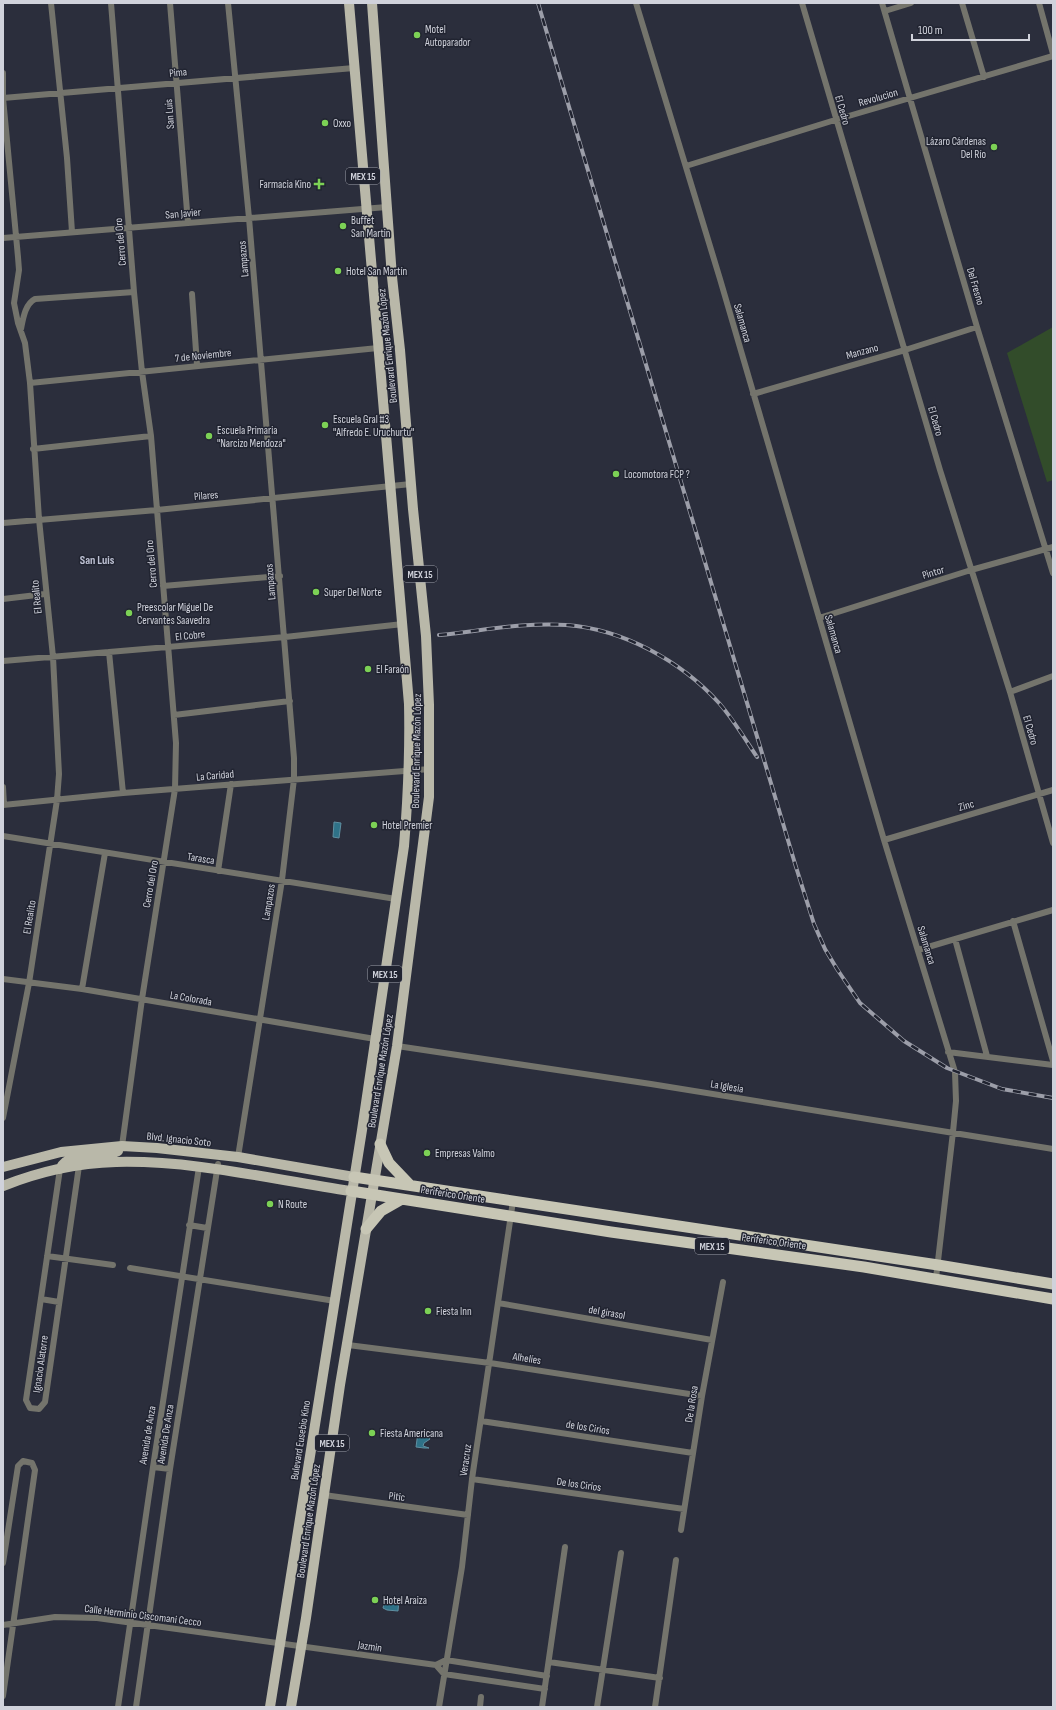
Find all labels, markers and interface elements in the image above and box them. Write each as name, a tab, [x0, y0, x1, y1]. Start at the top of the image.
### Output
scale bar	[912, 16, 1029, 42]
place label: Motel Autoparador	[424, 23, 470, 49]
text: 100 m	[918, 23, 943, 38]
marker: Motel Autoparador	[412, 30, 422, 40]
street label: Pima	[169, 65, 188, 80]
street label: Revolucion	[857, 86, 900, 109]
street label: El Cedro	[832, 94, 853, 127]
street label: San Luis	[162, 98, 177, 129]
place label: Oxxo	[333, 117, 351, 130]
marker: Oxxo	[320, 118, 330, 128]
place label: Lázaro Cárdenas Del Río	[926, 135, 986, 161]
marker: Lázaro Cárdenas Del Río	[989, 142, 999, 152]
road number: MEX 15	[346, 168, 380, 184]
place label: Farmacia Kino	[260, 178, 311, 191]
marker: Farmacia Kino	[314, 179, 324, 189]
street label: San Javier	[165, 205, 201, 222]
place label: Buffet San Martin	[351, 214, 391, 240]
street label: Cerro del Oro	[112, 217, 129, 266]
marker: Buffet San Martin	[338, 221, 348, 231]
street label: Lampazos	[235, 240, 252, 278]
place label: Hotel San Martín	[346, 265, 407, 278]
marker: Hotel San Martín	[333, 266, 343, 276]
street label: Del Fresno	[964, 266, 987, 307]
street label: Boulevard Enrique Mazón López	[375, 288, 400, 404]
street label: Salamanca	[731, 302, 754, 344]
street label: Manzano	[845, 341, 880, 362]
street label: 7 de Noviembre	[174, 346, 232, 365]
street label: El Cedro	[925, 405, 946, 438]
place label: Escuela Gral #3 "Alfredo E. Uruchurtu"	[333, 413, 414, 439]
marker: Escuela Gral #3 "Alfredo E. Uruchurtu"	[320, 420, 330, 430]
place label: Escuela Primaria "Narcizo Mendoza"	[217, 424, 286, 450]
marker: Escuela Primaria "Narcizo Mendoza"	[204, 431, 214, 441]
place label: Locomotora FCP ?	[624, 468, 690, 481]
marker: Locomotora FCP ?	[611, 469, 621, 479]
street label: Pilares	[193, 488, 219, 503]
street label: Cerro del Oro	[143, 539, 160, 588]
district label: San Luis	[80, 553, 115, 568]
street label: Lampazos	[262, 563, 279, 601]
street label: Pintor	[921, 563, 946, 582]
road number: MEX 15	[403, 566, 437, 582]
street label: El Realito	[28, 579, 45, 615]
place label: Super Del Norte	[324, 586, 382, 599]
marker: Super Del Norte	[311, 587, 321, 597]
place label: Preescolar Miguel De Cervantes Saavedra	[137, 601, 213, 627]
marker: Preescolar Miguel De Cervantes Saavedra	[124, 608, 134, 618]
street label: Salamanca	[822, 613, 845, 655]
street label: El Cobre	[174, 627, 206, 644]
place label: El Faraón	[376, 663, 409, 676]
marker: El Faraón	[363, 664, 373, 674]
street label: Boulevard Enrique Mazón López	[409, 693, 424, 809]
street label: El Cedro	[1020, 714, 1041, 747]
street label: La Caridad	[196, 767, 235, 784]
street label: Zinc	[957, 797, 975, 814]
place label: Hotel Premier	[382, 819, 432, 832]
marker: Hotel Premier	[369, 820, 379, 830]
street label: Tarasca	[186, 850, 216, 867]
street label: Cerro del Oro	[140, 859, 161, 909]
street label: Lampazos	[259, 883, 278, 921]
street label: El Realito	[20, 899, 39, 935]
street label: Salamanca	[914, 924, 939, 966]
road number: MEX 15	[368, 966, 402, 982]
street label: La Colorada	[169, 988, 213, 1009]
street label: Boulevard Enrique Mazón López	[365, 1013, 396, 1129]
street label: La Iglesia	[709, 1077, 744, 1096]
street label: Blvd. Ignacio Soto	[146, 1130, 212, 1149]
place label: Empresas Valmo	[435, 1147, 495, 1160]
marker: Empresas Valmo	[422, 1148, 432, 1158]
street label: Periferico Oriente	[420, 1183, 486, 1206]
place label: N Route	[278, 1198, 307, 1211]
marker: N Route	[265, 1199, 275, 1209]
street label: Periferico Oriente	[741, 1231, 807, 1252]
road number: MEX 15	[695, 1238, 729, 1254]
street label: del girasol	[588, 1303, 626, 1322]
place label: Fiesta Inn	[436, 1305, 472, 1318]
marker: Fiesta Inn	[423, 1306, 433, 1316]
street label: Ignacio Alatorre	[30, 1335, 51, 1394]
street label: Alhelíes	[511, 1350, 542, 1367]
street label: De la Rosa	[682, 1385, 701, 1424]
street label: Bulevard Eusebio Kino	[288, 1399, 313, 1481]
street label: Avenida De Anza	[154, 1403, 177, 1466]
street label: Avenida de Anza	[136, 1405, 159, 1466]
street label: de los Cirios	[565, 1418, 611, 1437]
place label: Fiesta Americana	[380, 1427, 443, 1440]
marker: Fiesta Americana	[367, 1428, 377, 1438]
road number: MEX 15	[315, 1435, 349, 1451]
street label: Veracruz	[457, 1443, 474, 1477]
street label: Boulevard Enrique Mazón López	[294, 1463, 323, 1579]
street label: De los Cirios	[556, 1475, 602, 1494]
street label: Pitic	[388, 1489, 406, 1504]
place label: Hotel Araiza	[383, 1594, 427, 1607]
marker: Hotel Araiza	[370, 1595, 380, 1605]
street label: Calle Herminio Ciscomani Cecco	[84, 1602, 203, 1629]
street label: Jazmin	[356, 1638, 383, 1655]

